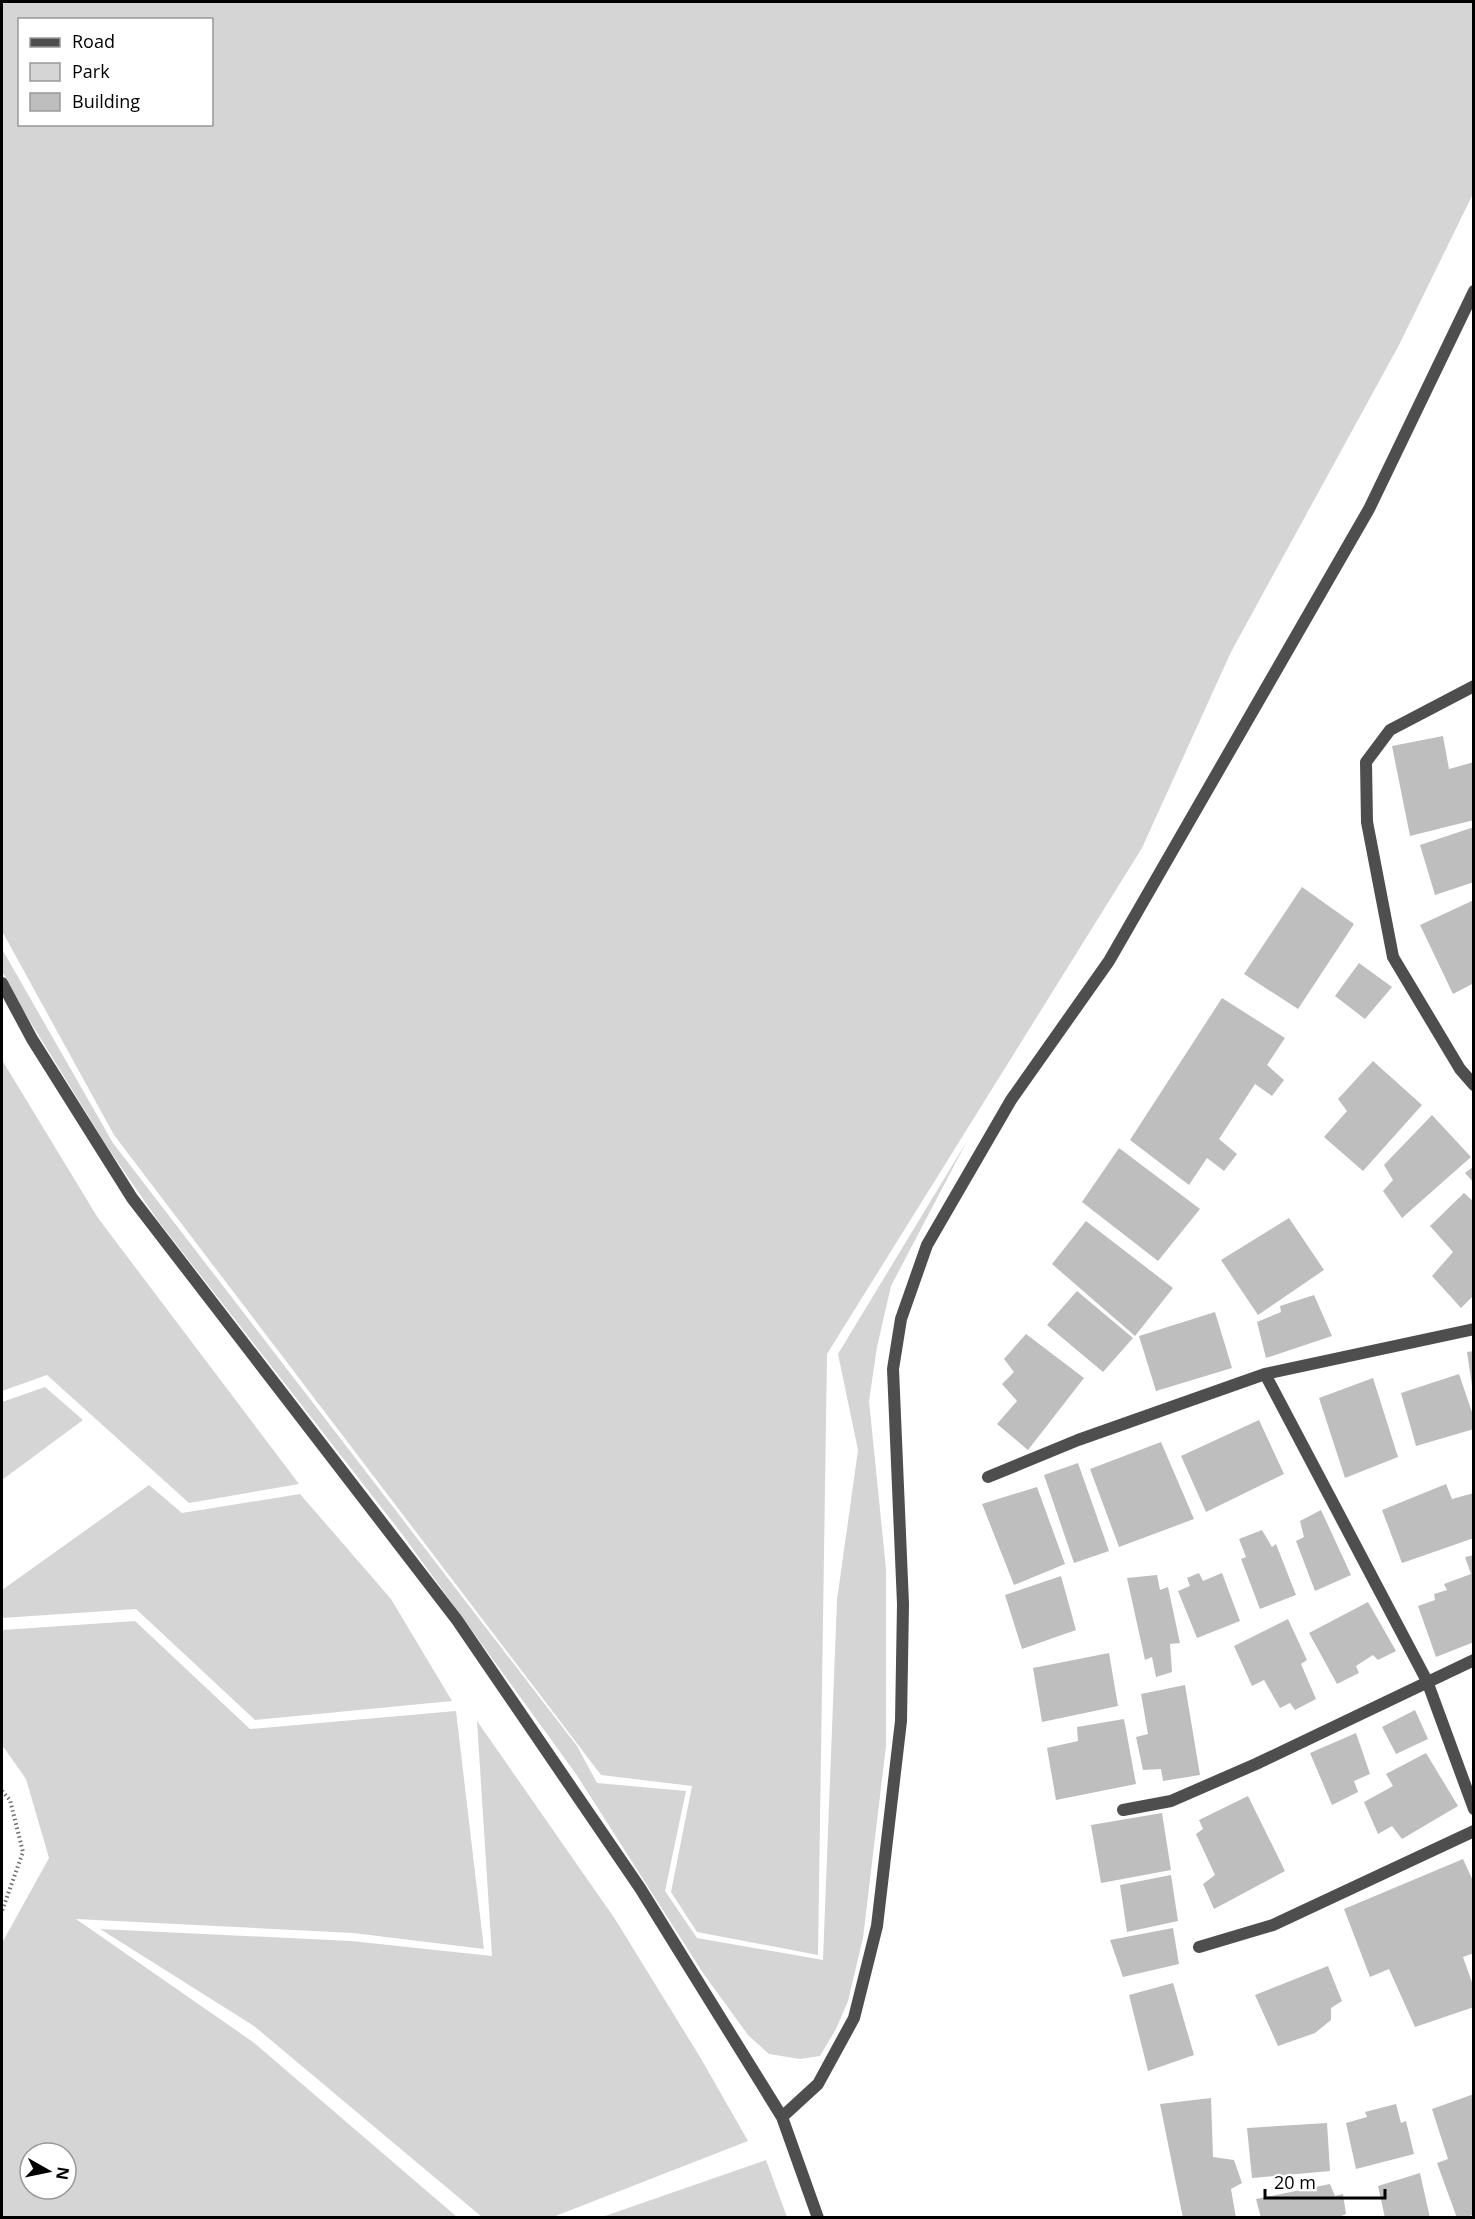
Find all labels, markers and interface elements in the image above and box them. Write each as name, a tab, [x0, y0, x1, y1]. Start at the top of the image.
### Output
legend	[18, 18, 213, 126]
text: Road	[72, 29, 115, 53]
text: Park	[72, 59, 110, 83]
text: Building	[72, 89, 140, 113]
north arrow	[18, 2141, 78, 2201]
scale bar	[1265, 2162, 1385, 2200]
text: N	[51, 2165, 75, 2181]
text: 20 m	[1274, 2170, 1316, 2194]

